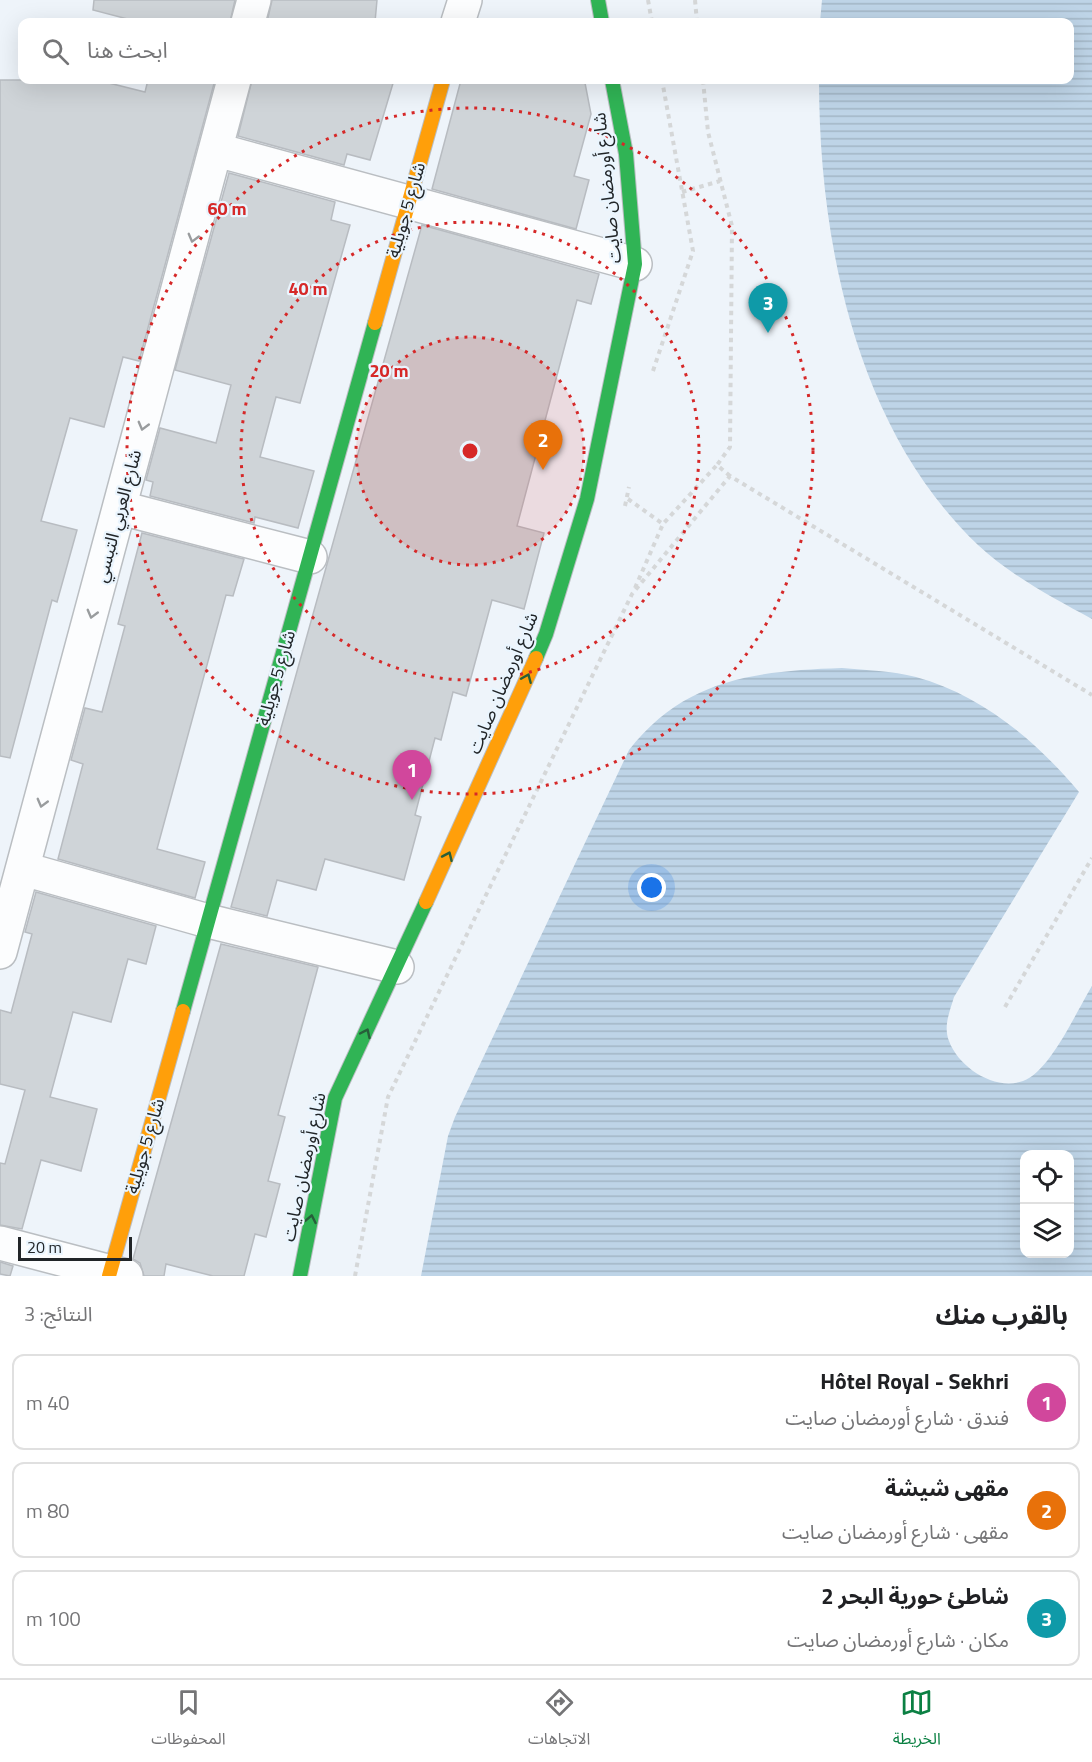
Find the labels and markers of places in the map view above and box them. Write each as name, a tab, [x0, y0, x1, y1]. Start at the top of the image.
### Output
pin: 3	[748, 284, 788, 333]
pin: 2	[524, 420, 562, 470]
centre of rings	[460, 441, 480, 461]
pin: 1	[392, 750, 432, 800]

